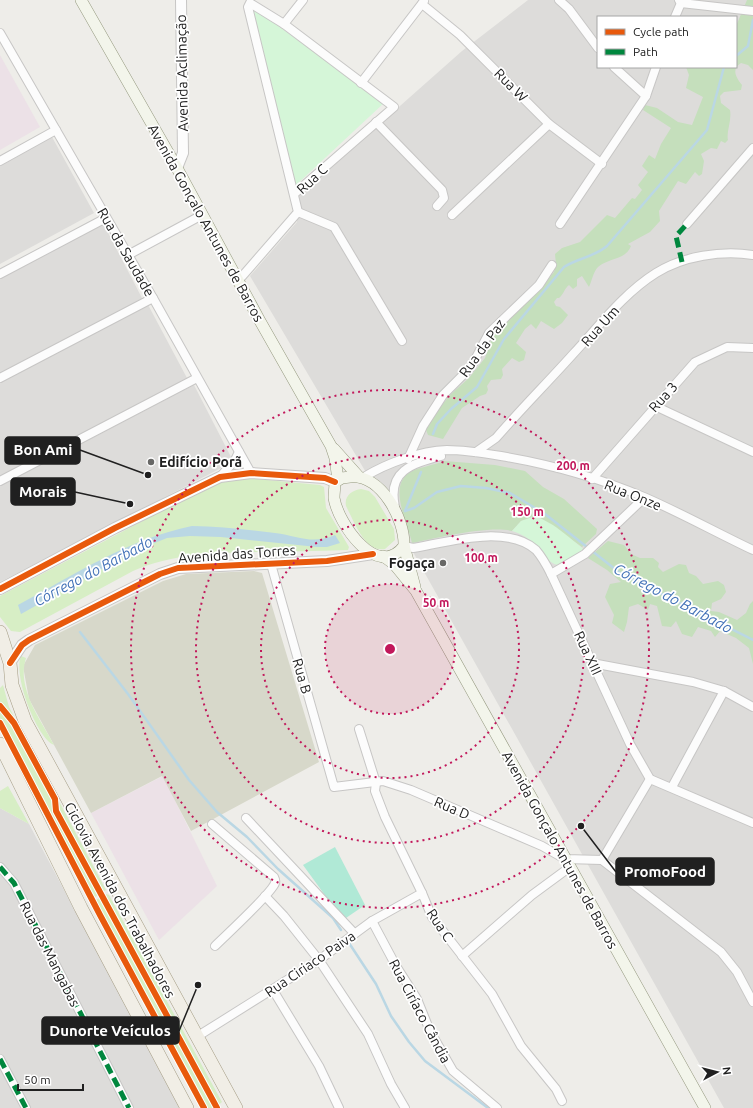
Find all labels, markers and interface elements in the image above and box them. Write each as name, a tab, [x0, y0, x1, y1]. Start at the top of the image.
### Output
street label: Avenida Aclimação	[173, 14, 191, 132]
legend	[597, 16, 737, 68]
text: Cycle path	[633, 25, 689, 38]
text: Path	[633, 45, 658, 58]
street label: Rua W	[491, 65, 531, 105]
street label: Avenida Gonçalo Antunes de Barros	[145, 121, 267, 325]
street label: Rua C	[293, 161, 331, 197]
street label: Rua da Saudade	[94, 205, 158, 299]
street label: Rua Um	[578, 303, 622, 349]
street label: Rua da Paz	[456, 316, 508, 380]
street label: Rua 3	[645, 379, 681, 415]
callout: Bon Ami	[5, 437, 80, 464]
text: Bon Ami	[14, 441, 72, 458]
place label: Edifício Porã	[159, 454, 242, 470]
marker: Edifício Porã	[146, 457, 156, 467]
text: 200 m	[556, 459, 590, 472]
street label: Rua Onze	[602, 476, 664, 514]
callout: Morais	[11, 478, 75, 505]
text: Morais	[19, 483, 67, 500]
text: 150 m	[510, 505, 544, 518]
water label: Córrego do Barbado	[31, 533, 155, 609]
street label: Avenida das Torres	[178, 542, 296, 566]
text: 100 m	[464, 551, 498, 564]
place label: Fogaça	[389, 555, 435, 572]
marker: Fogaça	[438, 558, 448, 568]
water label: Córrego do Barbado	[611, 560, 735, 636]
text: 50 m	[423, 596, 449, 609]
street label: Rua XIII	[571, 629, 605, 677]
centre of rings	[383, 642, 397, 656]
street label: Rua B	[289, 656, 315, 696]
street label: Avenida Gonçalo Antunes de Barros	[499, 748, 621, 952]
street label: Rua D	[432, 793, 472, 823]
street label: Ciclovia Avenida dos Trabalhadores	[61, 799, 179, 1001]
callout: PromoFood	[616, 858, 714, 885]
text: PromoFood	[624, 863, 706, 880]
street label: Rua das Mangabas	[17, 899, 83, 1009]
street label: Rua C	[423, 906, 457, 945]
street label: Rua Ciriaco Paiva	[262, 928, 358, 1000]
street label: Rua Ciríaco Cândia	[386, 956, 454, 1066]
callout: Dunorte Veículos	[42, 1017, 179, 1044]
text: Dunorte Veículos	[49, 1022, 171, 1039]
north arrow	[697, 1052, 737, 1092]
scale bar	[18, 1066, 83, 1092]
text: N	[720, 1066, 733, 1076]
text: 50 m	[24, 1073, 51, 1086]

